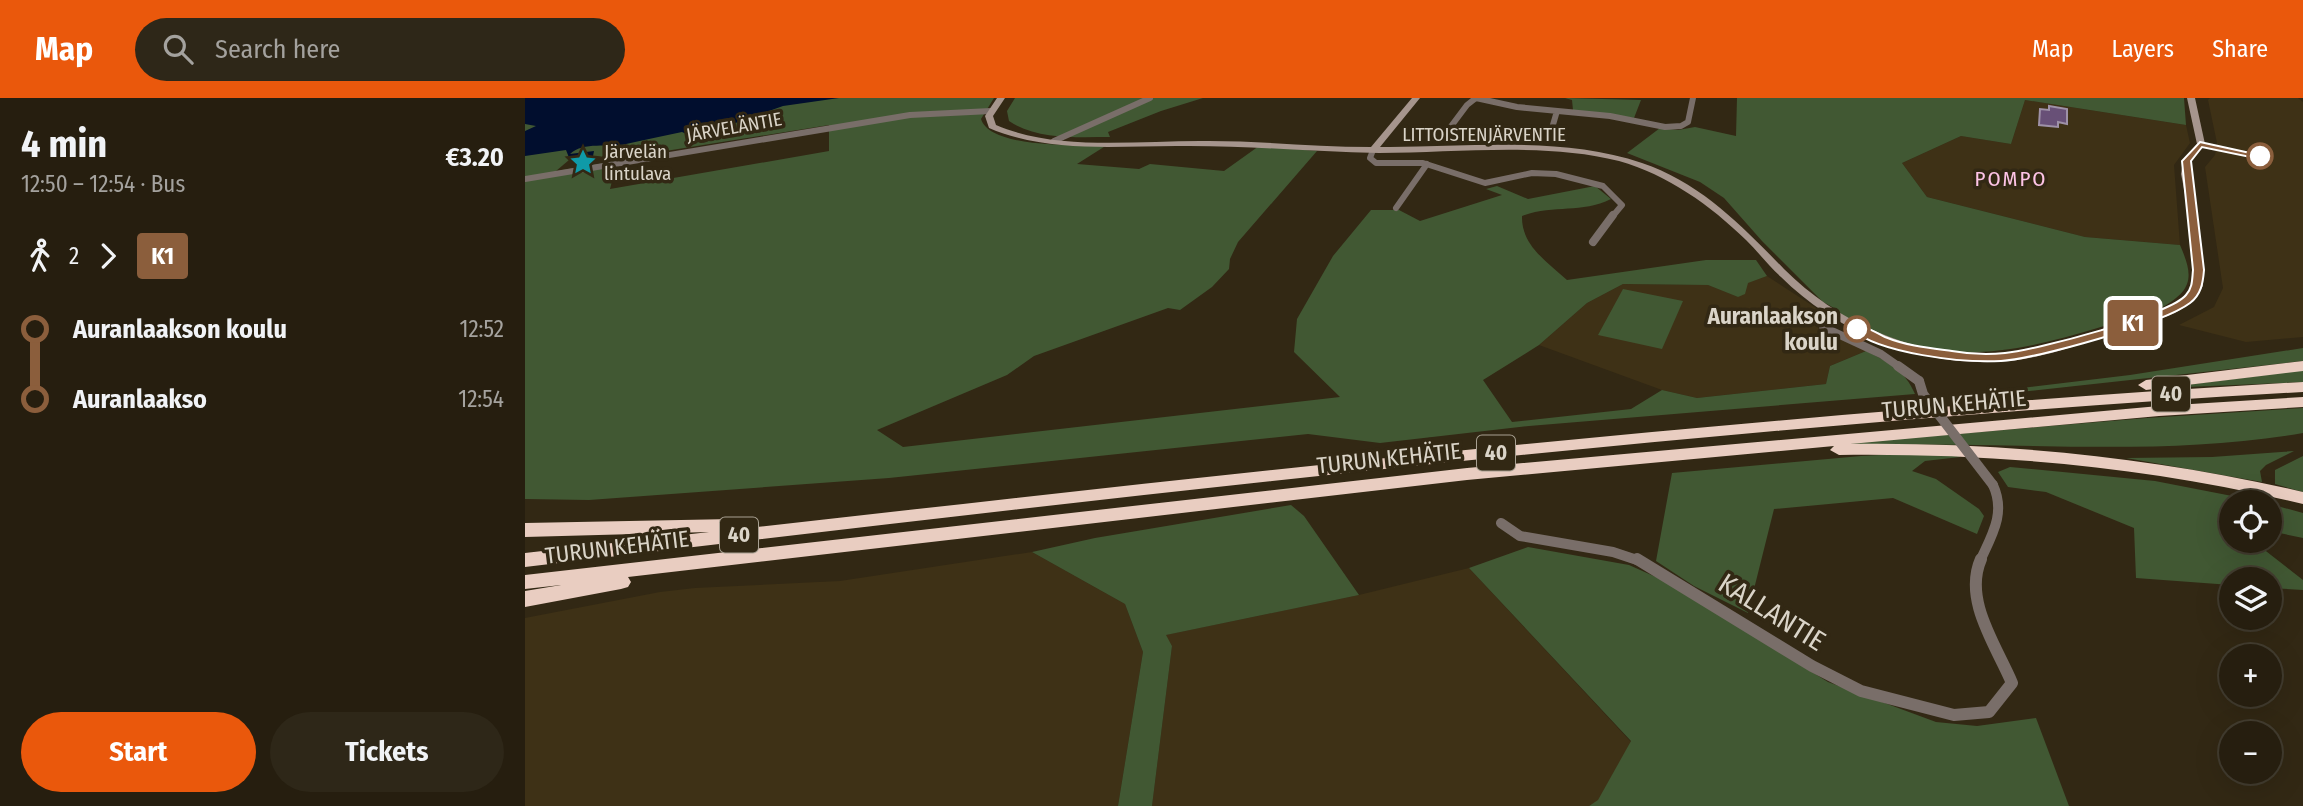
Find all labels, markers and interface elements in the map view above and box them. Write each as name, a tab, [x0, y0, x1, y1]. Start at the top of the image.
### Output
search box	[135, 18, 625, 81]
text: Map	[35, 29, 93, 69]
icon: search	[159, 30, 197, 68]
text: Search here	[215, 34, 340, 65]
text: Map	[2032, 35, 2074, 63]
text: Layers	[2112, 35, 2174, 63]
text: Share	[2212, 35, 2268, 63]
street label: JÄRVELÄNTIE	[684, 107, 784, 147]
text: 4 min	[21, 121, 107, 167]
street label: LITTOISTENJÄRVENTIE	[1402, 123, 1566, 146]
place label: Järvelän lintulava	[604, 140, 671, 185]
text: €3.20	[446, 142, 504, 173]
unlabelled marker	[2247, 143, 2273, 169]
place icon: Järvelän lintulava	[568, 147, 598, 177]
district label: POMPO	[1974, 166, 2048, 192]
text: 12:50 – 12:54 · Bus	[21, 170, 185, 198]
icon: walk	[21, 237, 59, 275]
icon: forward	[89, 237, 127, 275]
text: 2	[69, 242, 79, 270]
text: K1	[151, 242, 174, 270]
line badge: K1	[2101, 300, 2165, 346]
place label: Auranlaakson koulu	[1706, 302, 1838, 356]
text: K1	[2122, 309, 2145, 337]
text: Auranlaakson koulu	[73, 314, 287, 345]
text: 12:52	[459, 315, 504, 343]
marker: Auranlaakson koulu	[1844, 316, 1870, 342]
road number: 40	[2152, 376, 2190, 412]
text: Auranlaakso	[73, 384, 207, 415]
street label: TURUN KEHÄTIE	[1881, 384, 2027, 424]
text: 12:54	[458, 385, 504, 413]
road number: 40	[1477, 436, 1515, 470]
street label: TURUN KEHÄTIE	[1316, 437, 1462, 479]
map controls	[2219, 490, 2282, 784]
button: locate	[2219, 490, 2282, 553]
road number: 40	[720, 518, 758, 552]
street label: TURUN KEHÄTIE	[543, 524, 691, 570]
street label: KALLANTIE	[1713, 566, 1831, 658]
button: layers	[2219, 567, 2282, 630]
button: +	[2219, 644, 2282, 707]
button: Start	[21, 712, 256, 792]
button: Tickets	[270, 712, 504, 792]
button: −	[2219, 721, 2282, 784]

